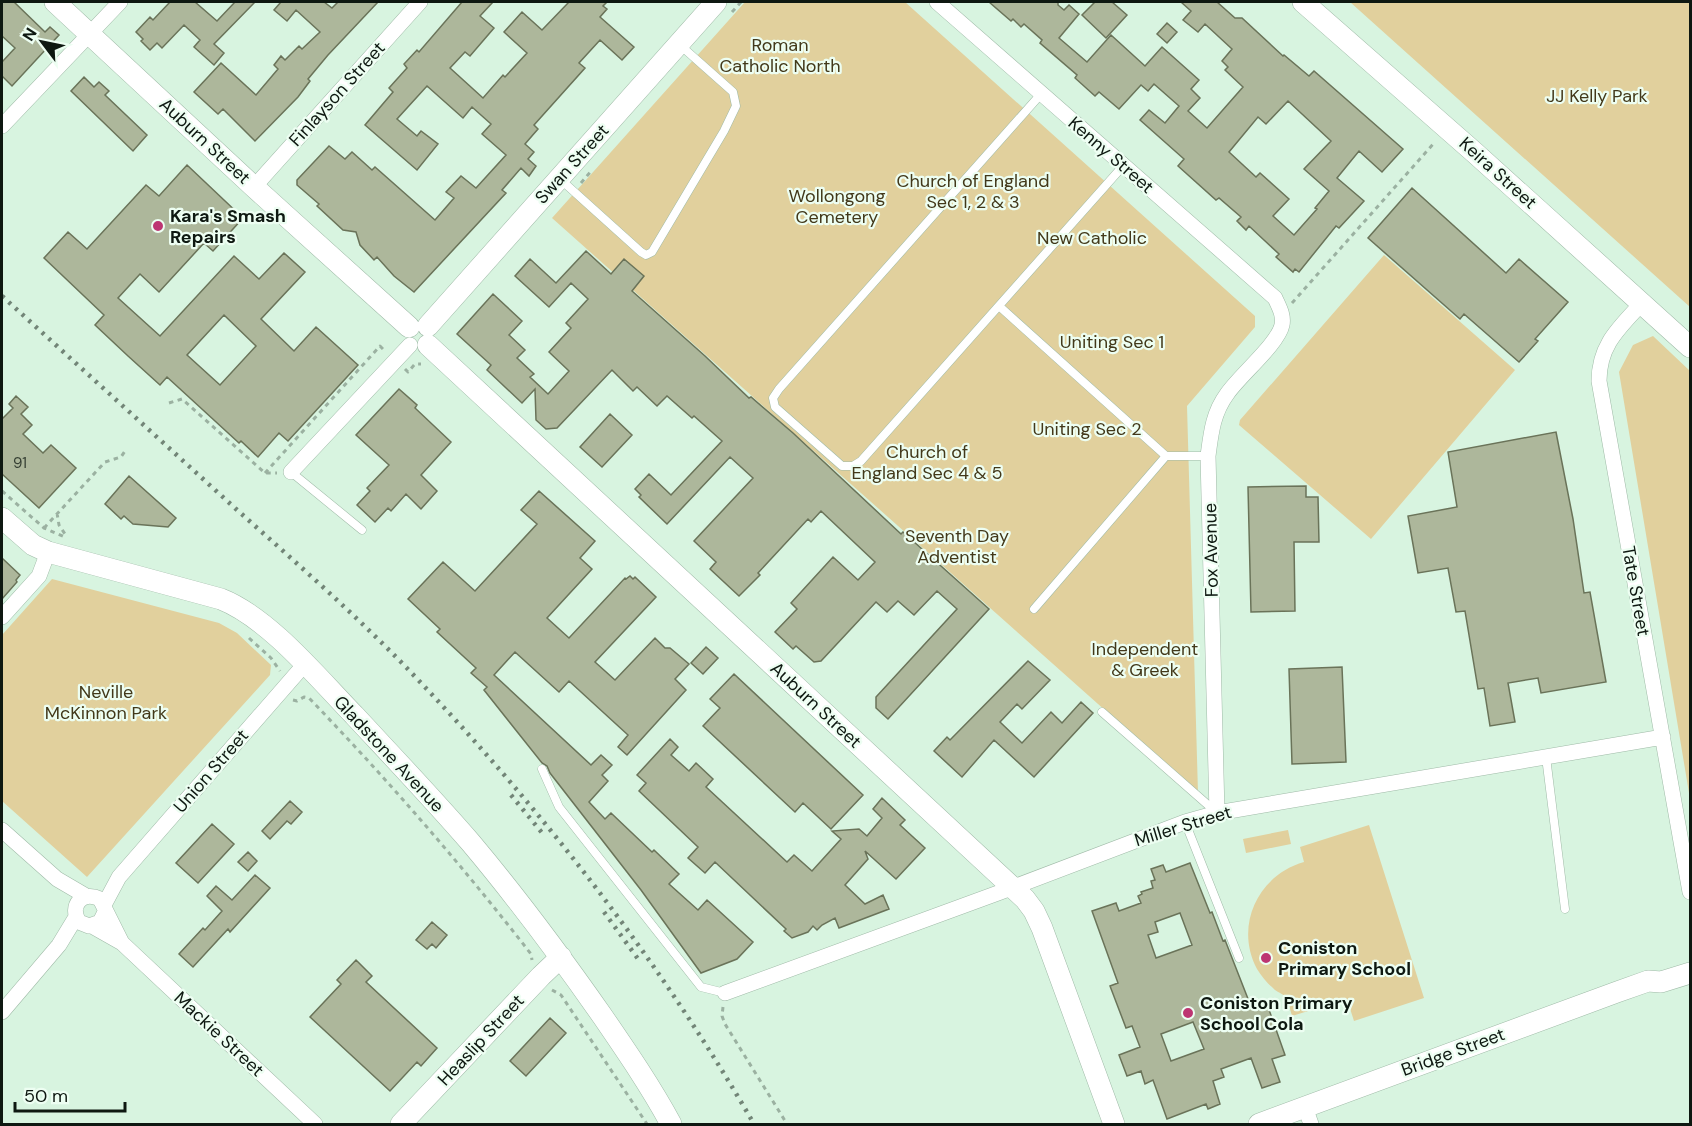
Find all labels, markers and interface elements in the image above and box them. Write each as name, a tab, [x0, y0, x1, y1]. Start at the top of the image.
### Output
north arrow	[12, 12, 72, 72]
text: N	[18, 24, 42, 45]
park label: Roman Catholic North	[719, 33, 841, 78]
street label: Finlayson Street	[284, 36, 390, 152]
park label: JJ Kelly Park	[1546, 84, 1648, 108]
street label: Auburn Street	[154, 93, 256, 189]
street label: Kenny Street	[1063, 111, 1159, 199]
street label: Swan Street	[530, 119, 614, 209]
street label: Keira Street	[1454, 132, 1542, 214]
park label: Church of England Sec 1, 2 & 3	[897, 169, 1049, 214]
park label: Wollongong Cemetery	[789, 184, 885, 229]
place label: Kara's Smash Repairs	[170, 204, 286, 249]
marker: Kara's Smash Repairs	[151, 219, 165, 233]
park label: New Catholic	[1037, 226, 1147, 250]
park label: Uniting Sec 1	[1060, 330, 1164, 354]
park label: Uniting Sec 2	[1032, 417, 1142, 441]
park label: Church of England Sec 4 & 5	[851, 440, 1003, 485]
house number: 91	[13, 453, 27, 473]
street label: Fox Avenue	[1198, 503, 1224, 597]
park label: Seventh Day Adventist	[905, 524, 1009, 569]
street label: Tate Street	[1616, 544, 1656, 638]
park label: Independent & Greek	[1092, 637, 1198, 682]
street label: Auburn Street	[765, 657, 867, 753]
park label: Neville McKinnon Park	[45, 680, 167, 725]
street label: Gladstone Avenue	[329, 690, 449, 818]
street label: Union Street	[168, 724, 254, 818]
street label: Miller Street	[1132, 800, 1234, 852]
place label: Coniston Primary School	[1278, 936, 1411, 981]
marker: Coniston Primary School	[1259, 951, 1273, 965]
street label: Mackie Street	[169, 986, 269, 1082]
street label: Heaslip Street	[432, 989, 530, 1091]
place label: Coniston Primary School Cola	[1200, 991, 1353, 1036]
marker: Coniston Primary School Cola	[1181, 1006, 1195, 1020]
street label: Bridge Street	[1398, 1022, 1508, 1082]
scale bar	[15, 1075, 124, 1113]
text: 50 m	[24, 1084, 68, 1108]

